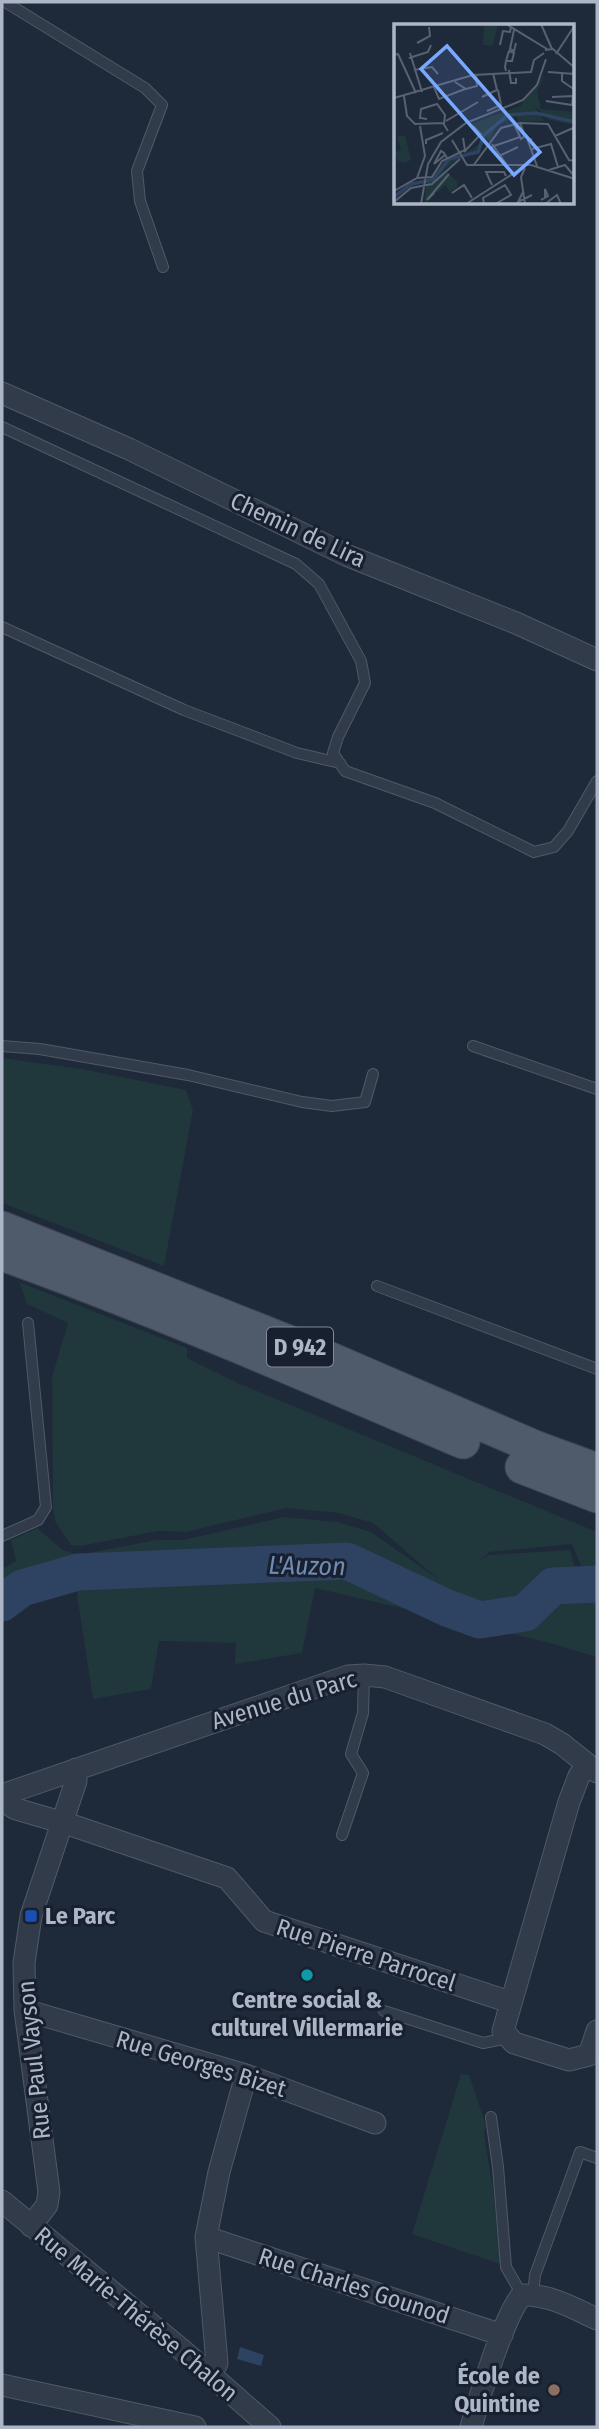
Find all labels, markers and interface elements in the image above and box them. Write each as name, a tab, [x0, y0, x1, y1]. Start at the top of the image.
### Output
inset map	[394, 24, 574, 205]
street label: Chemin de Lira	[226, 487, 370, 573]
road number: D 942	[267, 1328, 333, 1366]
water label: L'Auzon	[268, 1550, 346, 1582]
street label: Avenue du Parc	[208, 1665, 360, 1735]
place label: Le Parc	[45, 1902, 116, 1930]
marker: Le Parc	[23, 1908, 39, 1924]
street label: Rue Pierre Parrocel	[273, 1913, 459, 1997]
marker: Centre social & culturel Villermarie	[299, 1967, 315, 1983]
street label: Rue Paul Vayson	[12, 1979, 56, 2141]
place label: Centre social & culturel Villermarie	[211, 1986, 403, 2042]
street label: Rue Georges Bizet	[113, 2025, 290, 2103]
street label: Rue Marie-Thérèse Chalon	[29, 2221, 243, 2407]
street label: Rue Charles Gounod	[255, 2242, 453, 2330]
place label: École de Quintine	[454, 2361, 540, 2418]
marker: École de Quintine	[546, 2382, 562, 2398]

